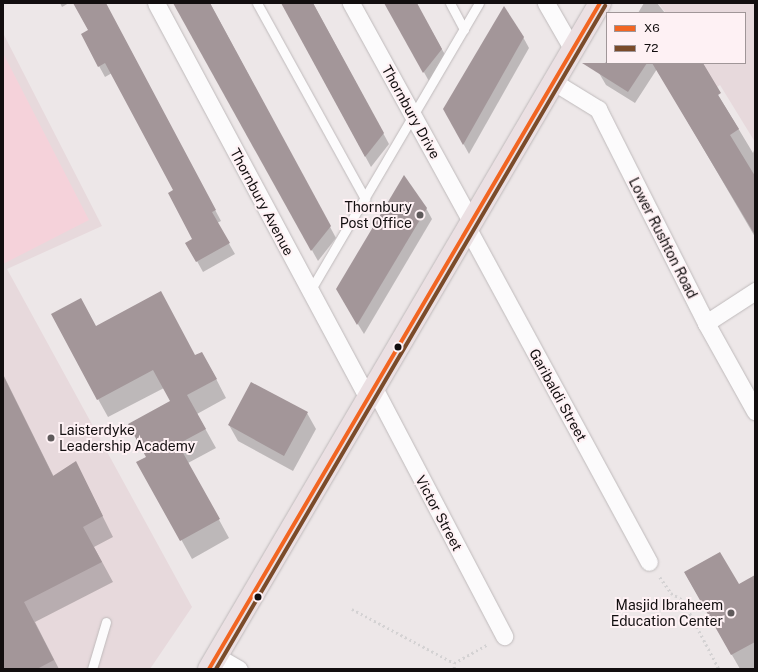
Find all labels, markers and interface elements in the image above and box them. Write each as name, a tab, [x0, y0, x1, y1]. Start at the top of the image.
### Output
legend	[606, 12, 746, 64]
text: X6	[644, 21, 660, 35]
text: 72	[644, 41, 658, 55]
street label: Thornbury Drive	[378, 62, 444, 162]
street label: Thornbury Avenue	[227, 146, 297, 258]
street label: Lower Rushton Road	[625, 175, 701, 301]
place label: Thornbury Post Office	[340, 199, 412, 232]
marker: Thornbury Post Office	[415, 210, 425, 220]
unlabelled marker	[393, 342, 403, 352]
street label: Garibaldi Street	[526, 346, 590, 444]
place label: Laisterdyke Leadership Academy	[59, 422, 195, 454]
marker: Laisterdyke Leadership Academy	[46, 433, 56, 443]
street label: Victor Street	[412, 472, 466, 554]
unlabelled marker	[253, 592, 263, 602]
place label: Masjid Ibraheem Education Center	[611, 597, 723, 630]
marker: Masjid Ibraheem Education Center	[726, 608, 736, 618]

